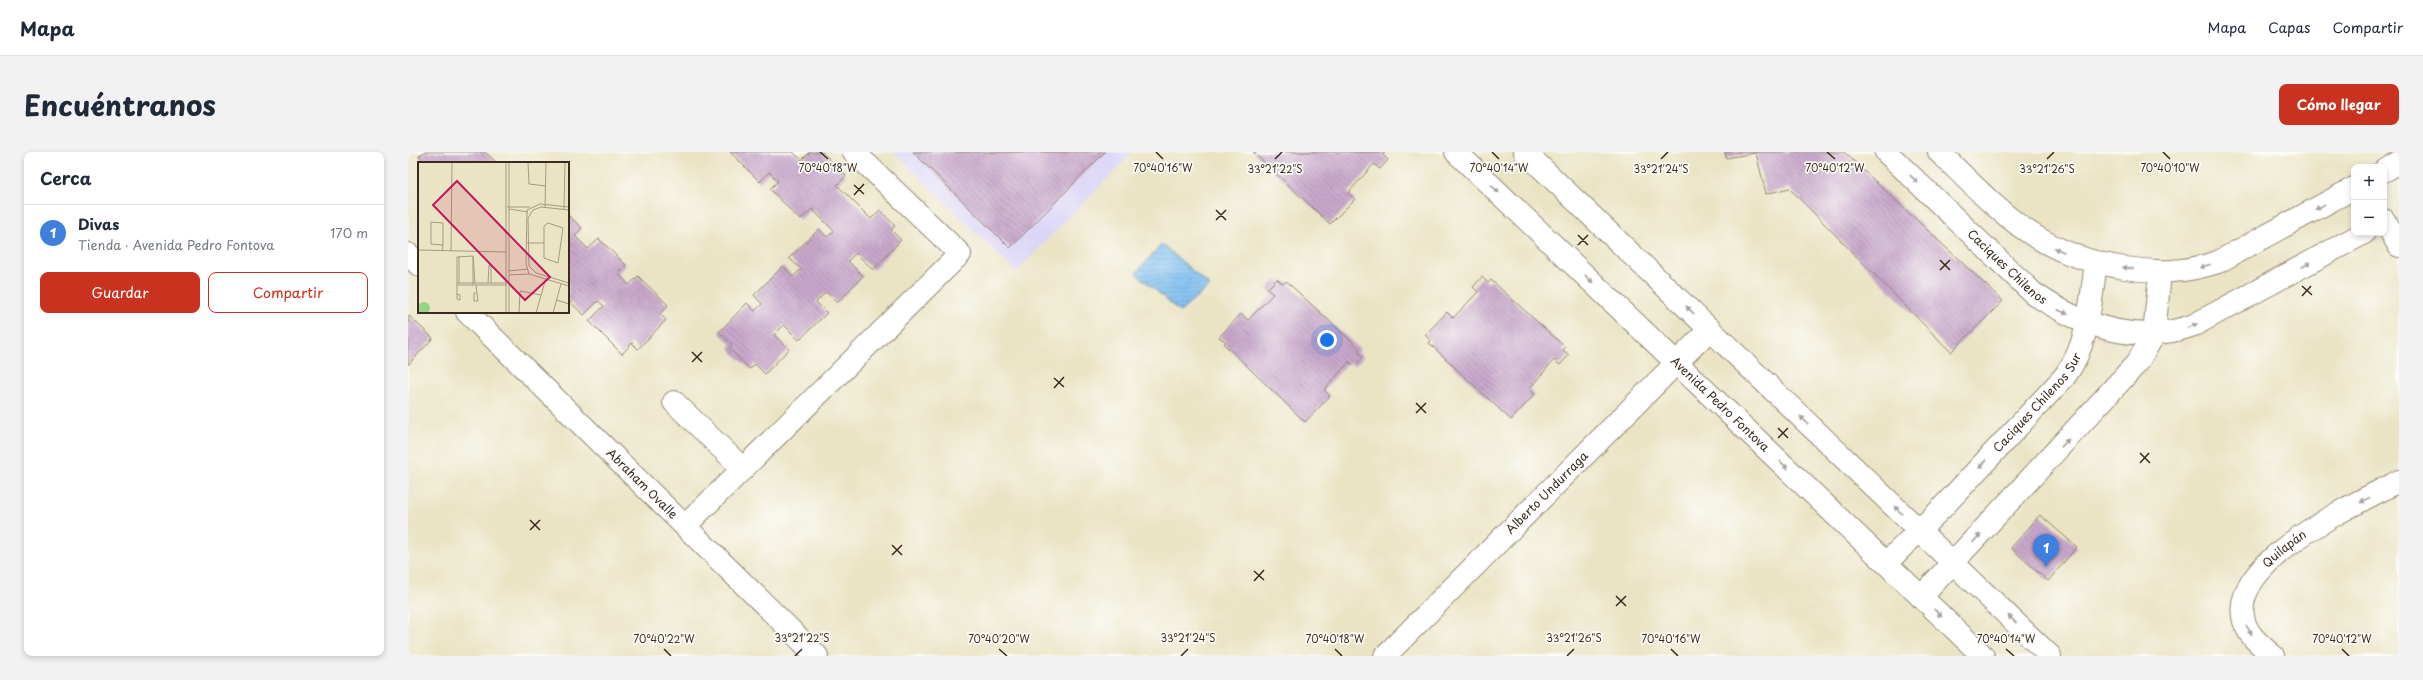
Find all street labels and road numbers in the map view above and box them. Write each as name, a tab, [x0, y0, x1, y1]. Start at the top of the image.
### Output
street label: Caciques Chilenos	[1964, 225, 2051, 308]
street label: Caciques Chilenos Sur	[1988, 349, 2085, 456]
street label: Avenida Pedro Fontova	[1667, 352, 1774, 456]
street label: Abraham Ovalle	[603, 444, 683, 523]
street label: Alberto Undurraga	[1501, 446, 1592, 538]
street label: Quilapán	[2258, 525, 2310, 571]

